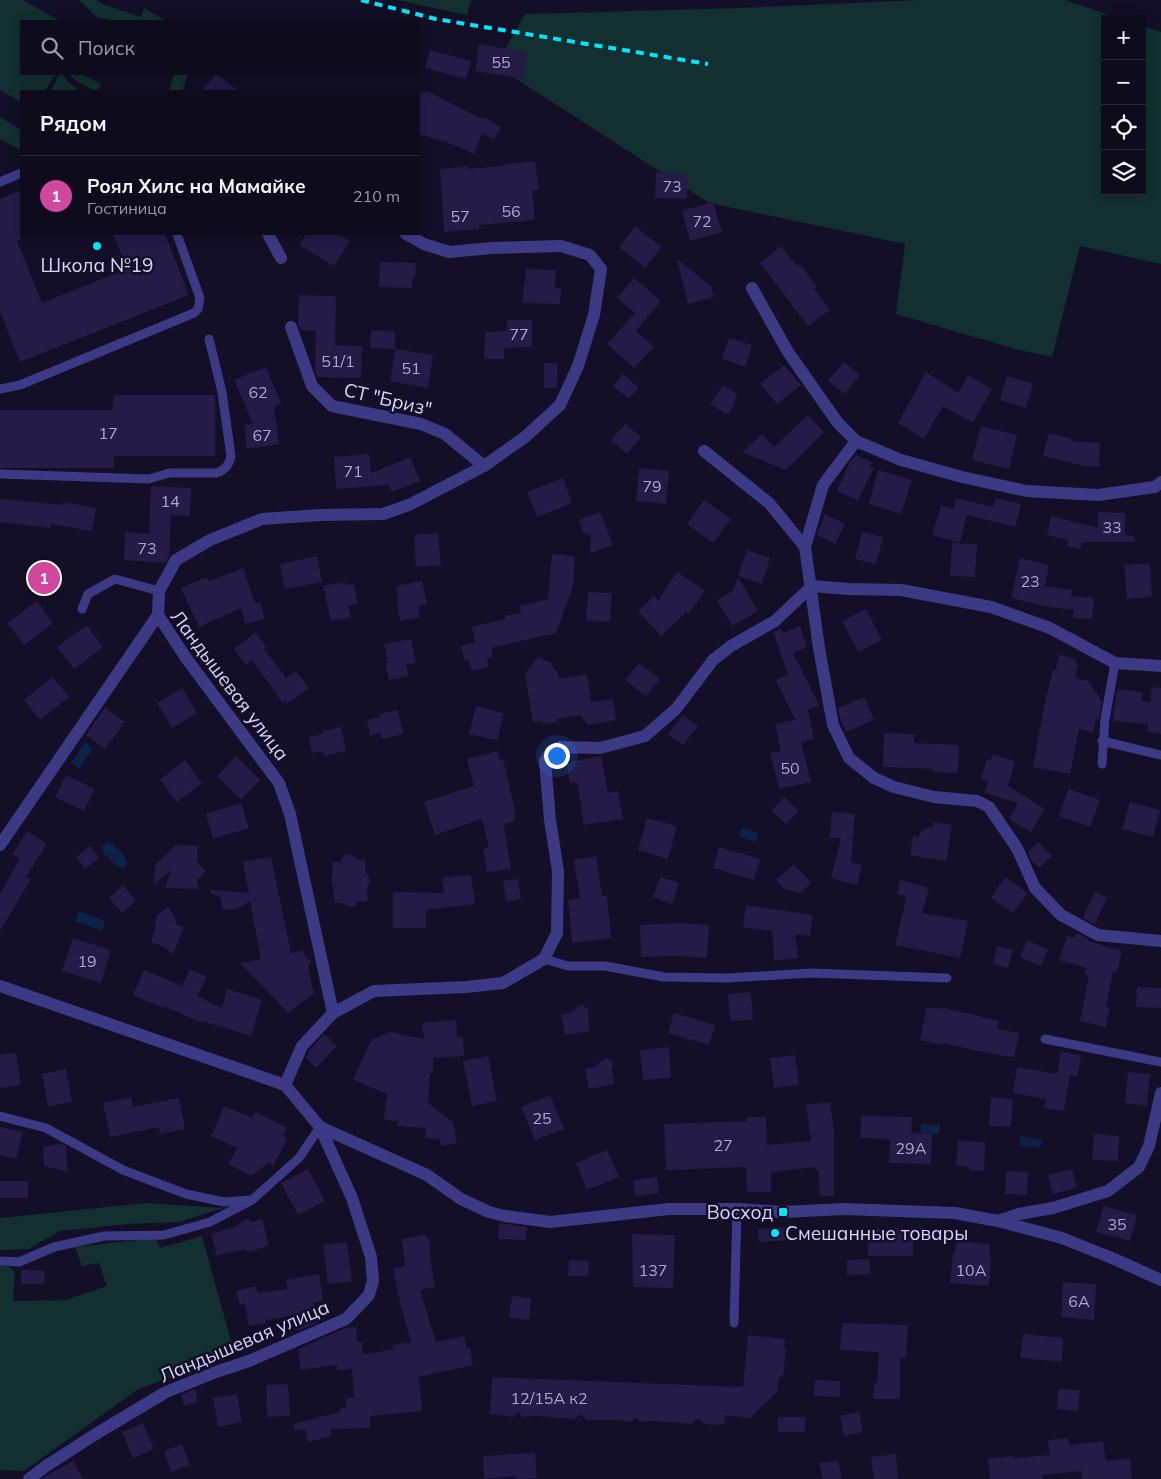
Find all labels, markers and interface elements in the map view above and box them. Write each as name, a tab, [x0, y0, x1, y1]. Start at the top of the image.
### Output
map controls	[1101, 15, 1146, 195]
button: +	[1101, 15, 1146, 60]
search box	[20, 20, 420, 75]
icon: search	[38, 34, 66, 62]
text: Поиск	[78, 36, 135, 60]
house number: 55	[491, 52, 511, 72]
button: −	[1101, 60, 1146, 105]
button: locate	[1101, 105, 1146, 150]
text: Рядом	[40, 110, 107, 136]
button: layers	[1101, 150, 1146, 195]
text: Роял Хилс на Мамайке	[87, 174, 306, 198]
house number: 73	[662, 176, 682, 196]
text: 1	[51, 186, 61, 206]
text: 210 m	[353, 186, 400, 206]
text: Гостиница	[87, 198, 167, 218]
house number: 56	[501, 201, 521, 221]
house number: 57	[450, 206, 470, 226]
house number: 72	[692, 211, 712, 231]
marker: Школа №19	[91, 240, 103, 252]
place label: Школа №19	[41, 253, 153, 277]
house number: 77	[509, 324, 529, 344]
house number: 51/1	[321, 351, 355, 371]
house number: 51	[401, 358, 421, 378]
street label: СТ "Бриз"	[342, 377, 434, 421]
house number: 62	[248, 382, 268, 402]
house number: 17	[98, 423, 118, 443]
house number: 67	[252, 425, 272, 445]
house number: 71	[343, 461, 363, 481]
house number: 79	[642, 476, 662, 496]
house number: 14	[160, 491, 180, 511]
house number: 33	[1102, 517, 1122, 537]
house number: 73	[137, 538, 157, 558]
pin: 1	[28, 559, 60, 597]
house number: 23	[1020, 571, 1040, 591]
street label: Ландышевая улица	[166, 605, 294, 765]
your location	[544, 743, 570, 769]
house number: 50	[780, 758, 800, 778]
house number: 19	[77, 951, 97, 971]
house number: 25	[532, 1108, 552, 1128]
house number: 27	[713, 1135, 733, 1155]
house number: 29А	[896, 1138, 927, 1158]
place label: Восход	[707, 1200, 773, 1224]
marker: Восход	[777, 1206, 789, 1218]
house number: 35	[1107, 1214, 1127, 1234]
place label: Смешанные товары	[785, 1221, 968, 1245]
marker: Смешанные товары	[769, 1227, 781, 1239]
house number: 137	[639, 1260, 667, 1280]
house number: 10А	[956, 1260, 987, 1280]
house number: 6А	[1068, 1291, 1090, 1311]
street label: Ландышевая улица	[155, 1294, 333, 1388]
house number: 12/15А к2	[510, 1388, 588, 1408]

